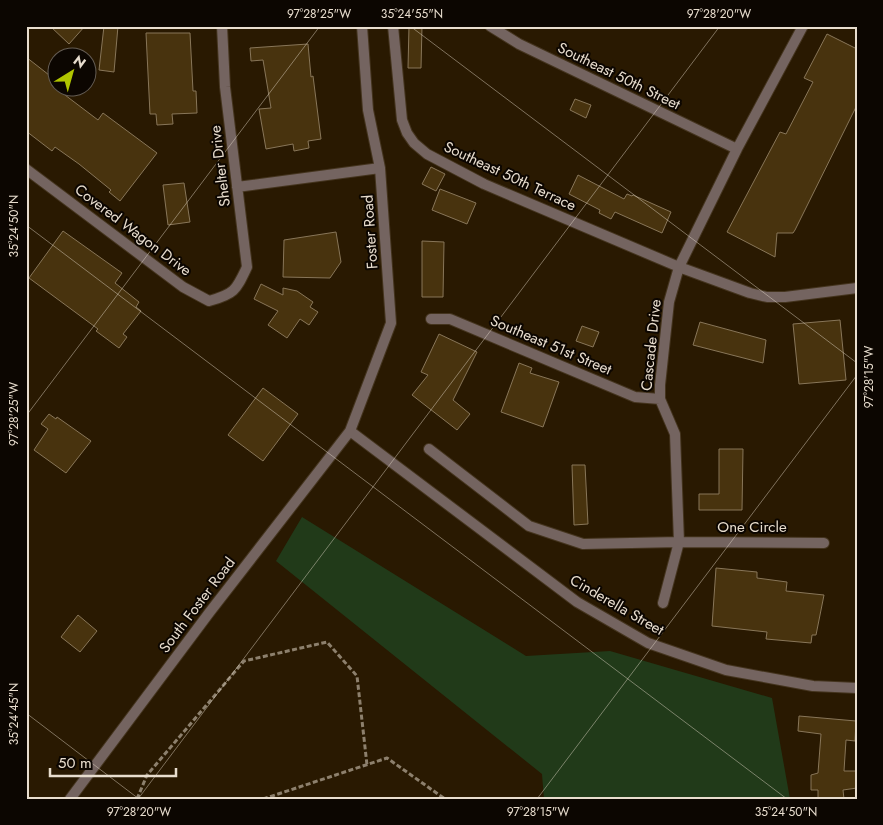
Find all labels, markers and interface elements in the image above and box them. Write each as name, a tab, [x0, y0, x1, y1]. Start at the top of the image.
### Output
text: 97°28'25"W	[287, 5, 351, 23]
text: 35°24'55"N	[381, 5, 443, 23]
text: 97°28'20"W	[687, 5, 751, 23]
street label: Southeast 50th Street	[554, 37, 684, 115]
north arrow	[48, 48, 98, 98]
text: N	[69, 50, 90, 73]
street label: Shelter Drive	[204, 124, 236, 208]
street label: Southeast 50th Terrace	[440, 136, 580, 216]
street label: Covered Wagon Drive	[70, 179, 196, 281]
street label: Foster Road	[356, 194, 384, 270]
text: 35°24'50"N	[5, 195, 23, 257]
street label: Cascade Drive	[635, 298, 667, 392]
street label: Southeast 51st Street	[487, 309, 615, 381]
text: 97°28'15"W	[860, 346, 878, 408]
text: 97°28'25"W	[5, 382, 23, 446]
street label: One Circle	[717, 516, 787, 538]
street label: South Foster Road	[154, 553, 240, 657]
street label: Cinderella Street	[566, 569, 668, 641]
text: 35°24'45"N	[5, 683, 23, 745]
scale bar	[50, 745, 176, 777]
text: 50 m	[58, 752, 92, 774]
text: 97°28'20"W	[107, 803, 171, 821]
text: 97°28'15"W	[507, 803, 569, 821]
text: 35°24'50"N	[755, 803, 817, 821]

